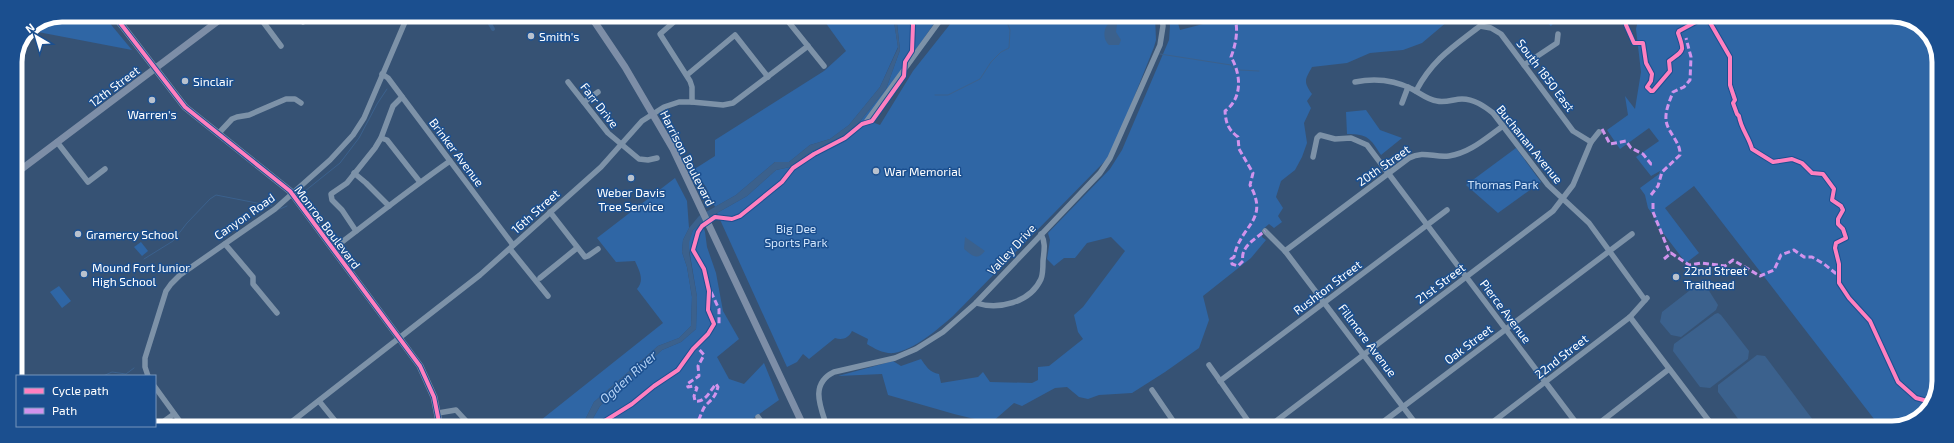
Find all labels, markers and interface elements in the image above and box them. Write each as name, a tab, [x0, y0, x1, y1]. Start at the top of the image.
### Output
north arrow	[16, 16, 56, 56]
text: N	[22, 20, 37, 35]
place label: Smith's	[539, 29, 579, 43]
marker: Smith's	[526, 31, 536, 41]
street label: South 1850 East	[1514, 36, 1578, 114]
street label: 12th Street	[86, 62, 142, 109]
place label: Sinclair	[193, 74, 234, 88]
marker: Sinclair	[180, 76, 190, 86]
street label: Farr Drive	[578, 80, 622, 130]
marker: Warren's	[147, 95, 157, 105]
street label: Buchanan Avenue	[1494, 102, 1566, 186]
place label: Warren's	[127, 107, 177, 121]
street label: Harrison Boulevard	[658, 108, 718, 208]
street label: Brinker Avenue	[427, 115, 487, 189]
street label: 20th Street	[1354, 141, 1413, 188]
place label: War Memorial	[884, 164, 962, 178]
marker: War Memorial	[871, 166, 881, 176]
marker: Weber Davis Tree Service	[626, 173, 636, 183]
park label: Thomas Park	[1467, 177, 1539, 191]
street label: Monroe Boulevard	[292, 183, 364, 271]
place label: Weber Davis Tree Service	[597, 185, 665, 213]
street label: 16th Street	[508, 186, 562, 236]
street label: Canyon Road	[211, 190, 277, 242]
park label: Big Dee Sports Park	[764, 221, 828, 249]
street label: Valley Drive	[984, 221, 1038, 277]
place label: Gramercy School	[86, 227, 178, 241]
marker: Gramercy School	[73, 229, 83, 239]
street label: Rushton Street	[1290, 257, 1364, 317]
place label: Mound Fort Junior High School	[92, 260, 190, 288]
street label: 21st Street	[1413, 260, 1468, 306]
place label: 22nd Street Trailhead	[1684, 263, 1748, 291]
marker: Mound Fort Junior High School	[79, 269, 89, 279]
marker: 22nd Street Trailhead	[1671, 272, 1681, 282]
street label: Pierce Avenue	[1478, 276, 1534, 346]
street label: Fillmore Avenue	[1336, 301, 1400, 379]
street label: Oak Street	[1441, 321, 1495, 367]
street label: 22nd Street	[1532, 331, 1591, 381]
water label: Ogden River	[596, 347, 660, 407]
legend	[16, 375, 156, 427]
text: Cycle path	[52, 383, 109, 397]
text: Path	[52, 403, 77, 417]

